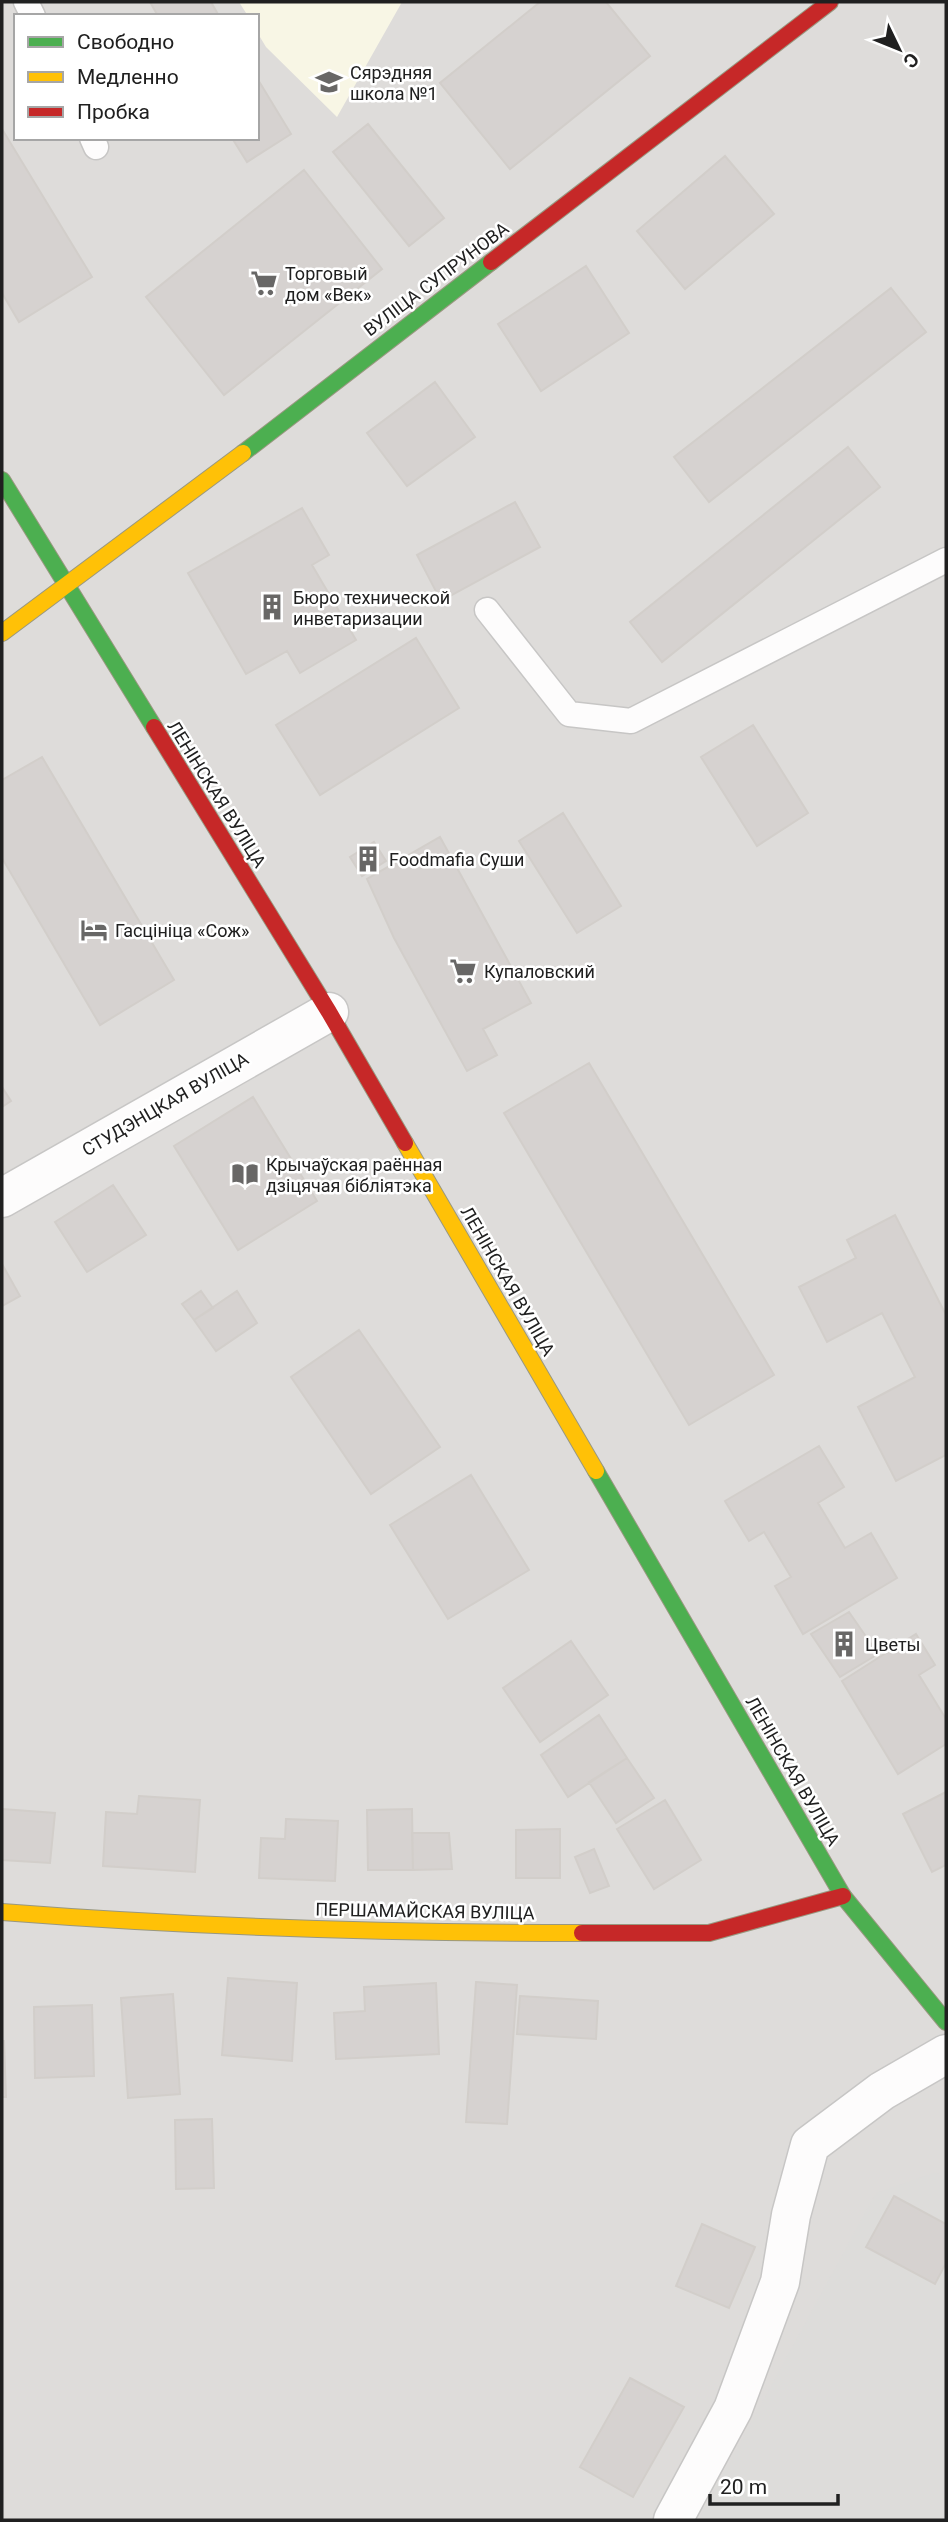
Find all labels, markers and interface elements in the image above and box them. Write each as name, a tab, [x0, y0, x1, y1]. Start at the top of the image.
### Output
legend	[14, 14, 259, 140]
north arrow	[864, 14, 934, 84]
text: Свободно	[77, 30, 174, 54]
text: С	[898, 48, 924, 73]
place label: Сярэдняя школа №1	[350, 62, 438, 104]
text: Медленно	[77, 65, 179, 89]
school or university icon: Сярэдняя школа №1	[314, 67, 344, 97]
text: Пробка	[77, 100, 150, 124]
street label: ВУЛІЦА СУПРУНОВА	[359, 218, 513, 340]
place label: Торговый дом «Век»	[285, 263, 371, 305]
supermarket icon: Торговый дом «Век»	[249, 268, 279, 298]
place label: Бюро технической инветаризации	[293, 587, 450, 629]
building icon: Бюро технической инветаризации	[257, 592, 287, 622]
street label: ЛЕНІНСКАЯ ВУЛІЦА	[163, 717, 271, 872]
building icon: Foodmafia Суши	[353, 844, 383, 874]
place label: Foodmafia Суши	[389, 849, 524, 870]
hotel icon: Гасцініца «Сож»	[79, 915, 109, 945]
place label: Гасцініца «Сож»	[115, 920, 250, 941]
supermarket icon: Купаловский	[448, 956, 478, 986]
place label: Купаловский	[484, 961, 595, 982]
street label: СТУДЭНЦКАЯ ВУЛІЦА	[78, 1048, 252, 1160]
place label: Крычаўская раённая дзіцячая бібліятэка	[266, 1154, 442, 1196]
library icon: Крычаўская раённая дзіцячая бібліятэка	[230, 1159, 260, 1189]
street label: ЛЕНІНСКАЯ ВУЛІЦА	[457, 1203, 560, 1360]
building icon: Цветы	[829, 1629, 859, 1659]
place label: Цветы	[865, 1634, 921, 1655]
street label: ЛЕНІНСКАЯ ВУЛІЦА	[742, 1693, 845, 1850]
street label: ПЕРШАМАЙСКАЯ ВУЛІЦА	[315, 1899, 535, 1923]
scale bar	[710, 2462, 838, 2506]
text: 20 m	[720, 2475, 767, 2499]

